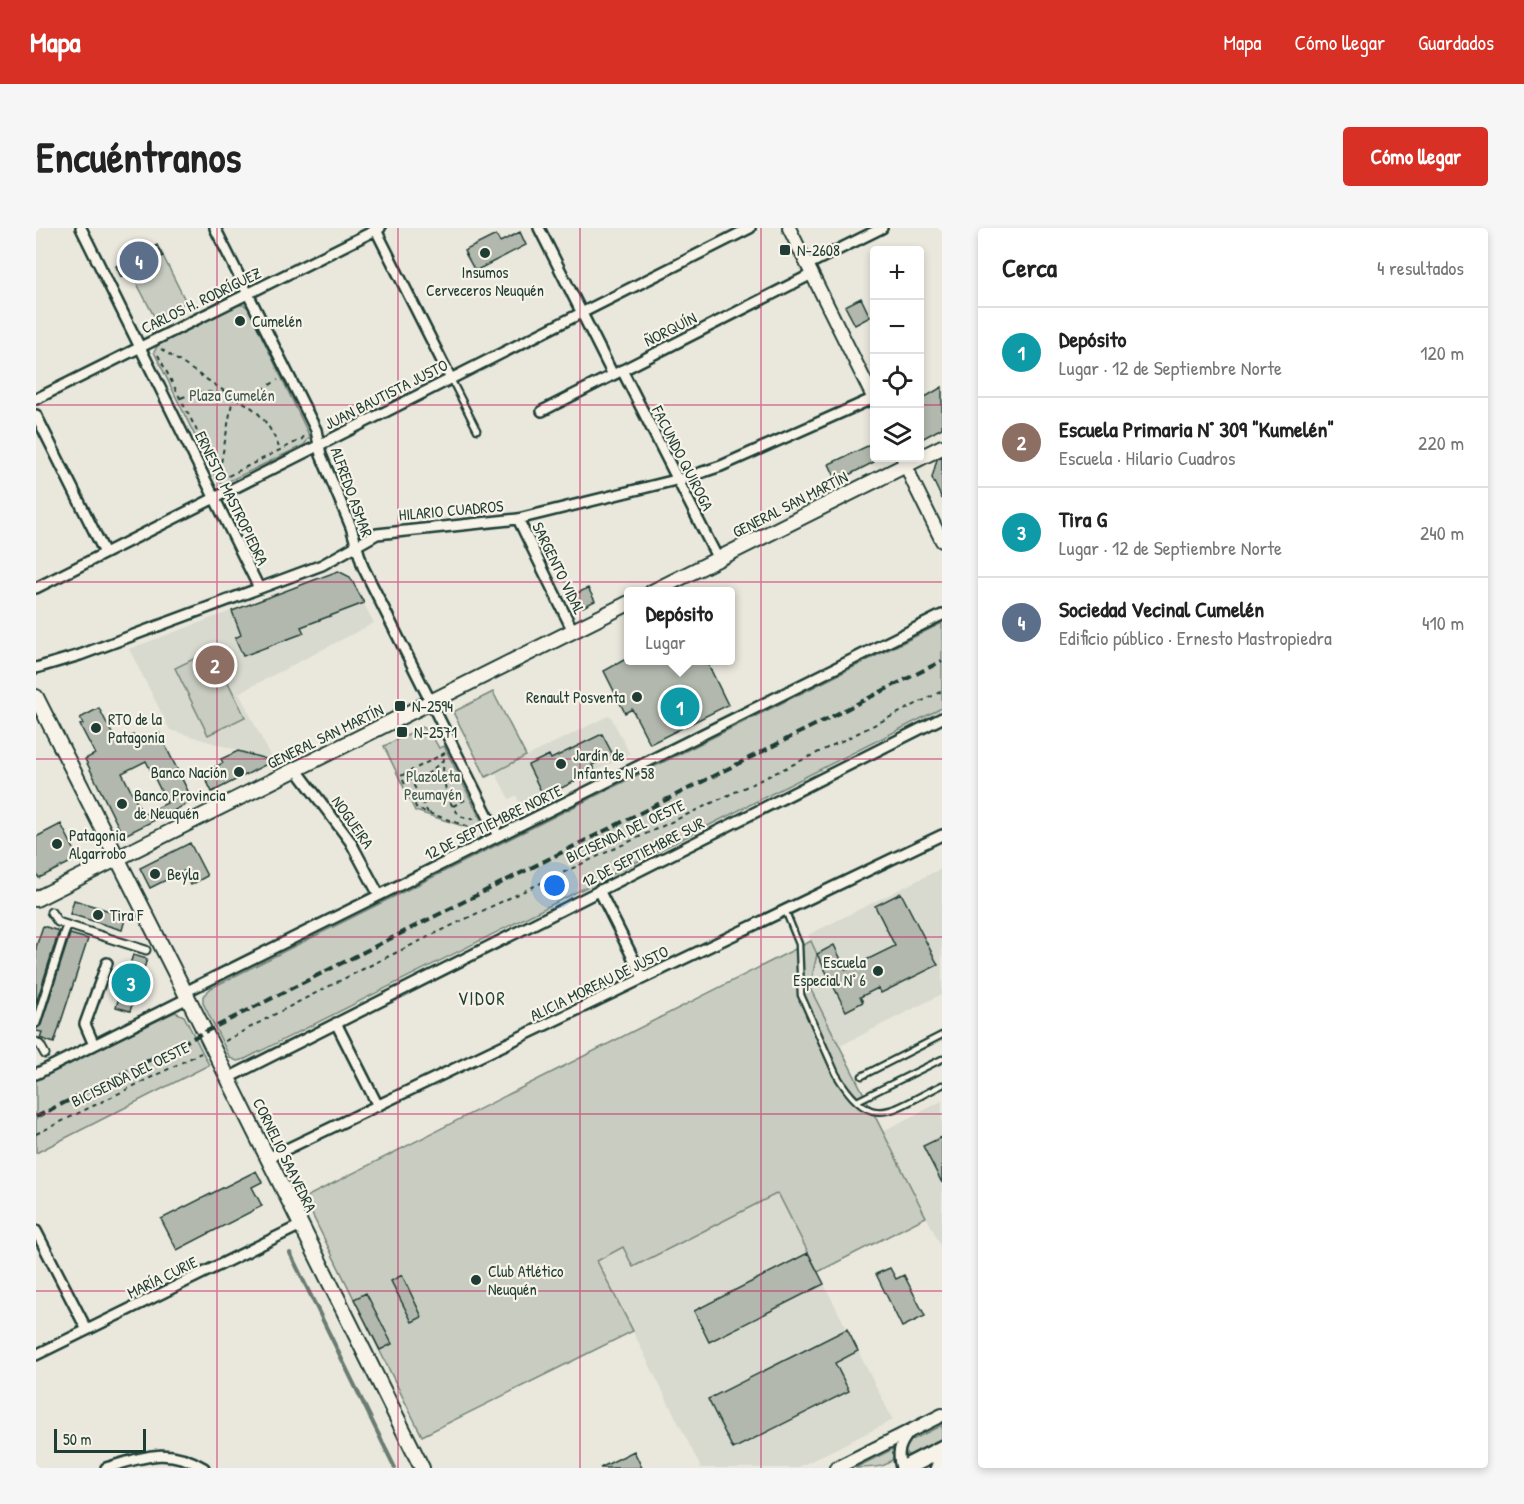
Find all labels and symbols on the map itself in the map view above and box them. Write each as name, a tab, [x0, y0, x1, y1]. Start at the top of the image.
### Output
pin: 4	[120, 238, 158, 284]
place label: N-2608	[797, 239, 840, 261]
marker: N-2608	[778, 243, 792, 257]
marker: Insumos Cerveceros Neuquén	[478, 246, 492, 260]
street label: CARLOS H. RODRÍGUEZ	[137, 261, 265, 339]
place label: Insumos Cerveceros Neuquén	[426, 261, 544, 301]
street label: ÑORQUÍN	[640, 306, 700, 352]
place label: Cumelén	[252, 310, 302, 332]
marker: Cumelén	[233, 314, 247, 328]
street label: JUAN BAUTISTA JUSTO	[321, 353, 451, 435]
park label: Plaza Cumelén	[189, 384, 275, 406]
street label: FACUNDO QUIROGA	[647, 401, 719, 514]
street label: ERNESTO MASTROPIEDRA	[190, 427, 274, 569]
street label: ALFREDO ASMAR	[326, 444, 378, 540]
street label: GENERAL SAN MARTÍN	[729, 465, 851, 543]
street label: HILARIO CUADROS	[398, 494, 505, 526]
street label: SARGENTO VIDAL	[527, 518, 591, 618]
pin: 2	[196, 642, 234, 688]
pin: 1	[660, 684, 700, 730]
place label: Renault Posventa	[526, 686, 625, 708]
marker: Renault Posventa	[630, 690, 644, 704]
place label: N-2594	[412, 695, 453, 717]
street label: GENERAL SAN MARTÍN	[263, 698, 387, 774]
marker: N-2594	[393, 699, 407, 713]
place label: RTO de la Patagonia	[108, 708, 164, 748]
marker: RTO de la Patagonia	[89, 721, 103, 735]
place label: N-2571	[414, 721, 457, 743]
marker: N-2571	[395, 725, 409, 739]
place label: Jardín de Infantes N° 58	[573, 744, 655, 784]
marker: Jardín de Infantes N° 58	[554, 757, 568, 771]
place label: Banco Nación	[151, 761, 227, 783]
marker: Banco Nación	[232, 765, 246, 779]
park label: Plazoleta Peumayén	[404, 765, 462, 805]
street label: 12 DE SEPTIEMBRE NORTE	[420, 779, 566, 865]
place label: Banco Provincia de Neuquén	[134, 784, 226, 824]
street label: NOGUEIRA	[327, 791, 379, 853]
street label: BICISENDA DEL OESTE	[562, 794, 688, 868]
marker: Banco Provincia de Neuquén	[115, 797, 129, 811]
street label: 12 DE SEPTIEMBRE SUR	[578, 812, 708, 892]
place label: Patagonia Algarrobo	[69, 824, 127, 864]
marker: Patagonia Algarrobo	[50, 837, 64, 851]
place label: Beyla	[167, 863, 199, 885]
marker: Beyla	[148, 867, 162, 881]
your location	[540, 871, 569, 900]
place label: Tira F	[110, 904, 144, 926]
marker: Tira F	[91, 908, 105, 922]
street label: ALICIA MOREAU DE JUSTO	[526, 940, 672, 1026]
place label: Escuela Especial N° 6	[793, 951, 866, 991]
pin: 3	[112, 960, 151, 1005]
marker: Escuela Especial N° 6	[871, 964, 885, 978]
district label: VIDOR	[458, 986, 506, 1011]
street label: BICISENDA DEL OESTE	[67, 1036, 193, 1112]
street label: CORNELIO SAAVEDRA	[248, 1094, 322, 1216]
street label: MARÍA CURIE	[123, 1251, 201, 1303]
place label: Club Atlético Neuquén	[488, 1260, 564, 1300]
marker: Club Atlético Neuquén	[469, 1273, 483, 1287]
scale bar	[54, 1426, 146, 1454]

